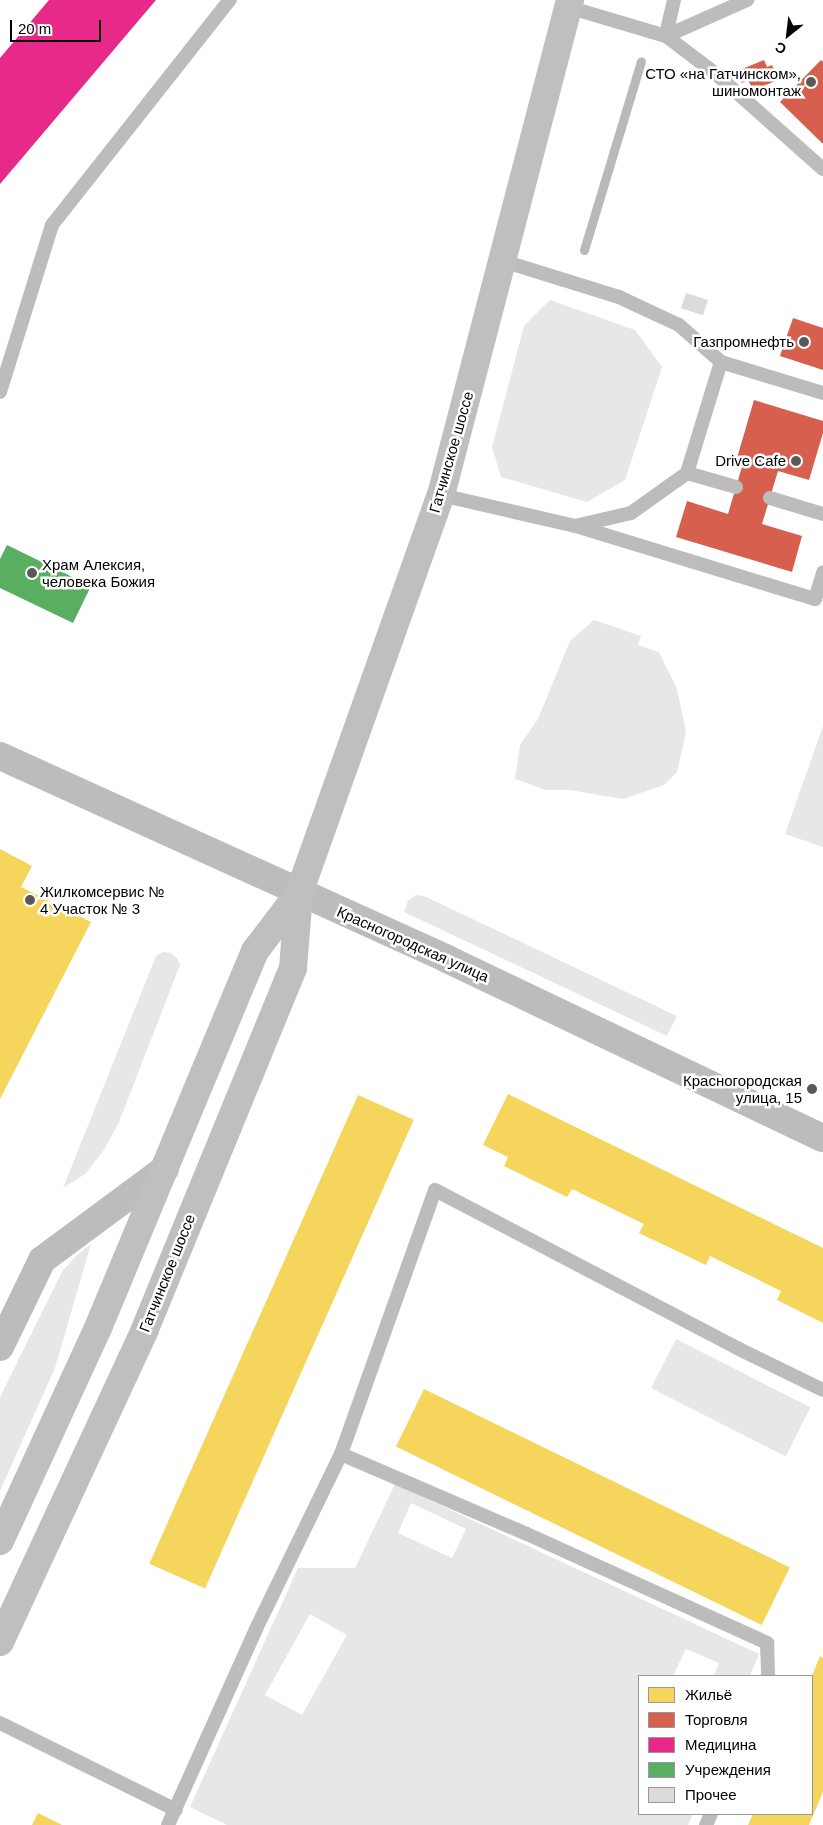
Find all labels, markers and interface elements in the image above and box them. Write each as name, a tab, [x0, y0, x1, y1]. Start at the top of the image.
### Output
scale bar	[12, 10, 104, 42]
north arrow	[763, 10, 813, 60]
text: 20 m	[18, 20, 51, 37]
text: С	[772, 39, 789, 58]
place label: СТО «на Гатчинском», шиномонтаж	[645, 64, 801, 99]
marker: СТО «на Гатчинском», шиномонтаж	[805, 76, 817, 88]
place label: Газпромнефть	[693, 333, 794, 351]
marker: Газпромнефть	[798, 336, 810, 348]
street label: Гатчинское шоссе	[425, 389, 477, 515]
place label: Drive Cafe	[715, 452, 786, 470]
marker: Drive Cafe	[790, 455, 802, 467]
place label: Храм Алексия, человека Божия	[42, 555, 155, 590]
marker: Храм Алексия, человека Божия	[26, 567, 38, 579]
place label: Жилкомсервис № 4 Участок № 3	[40, 882, 165, 917]
marker: Жилкомсервис № 4 Участок № 3	[24, 894, 36, 906]
street label: Красногородская улица	[334, 902, 492, 986]
place label: Красногородская улица, 15	[683, 1071, 802, 1106]
marker: Красногородская улица, 15	[806, 1083, 818, 1095]
street label: Гатчинское шоссе	[135, 1211, 199, 1335]
legend	[638, 1675, 813, 1815]
text: Жильё	[685, 1686, 732, 1703]
text: Торговля	[685, 1711, 748, 1728]
text: Медицина	[685, 1736, 756, 1753]
text: Учреждения	[685, 1761, 771, 1778]
text: Прочее	[685, 1786, 737, 1803]

